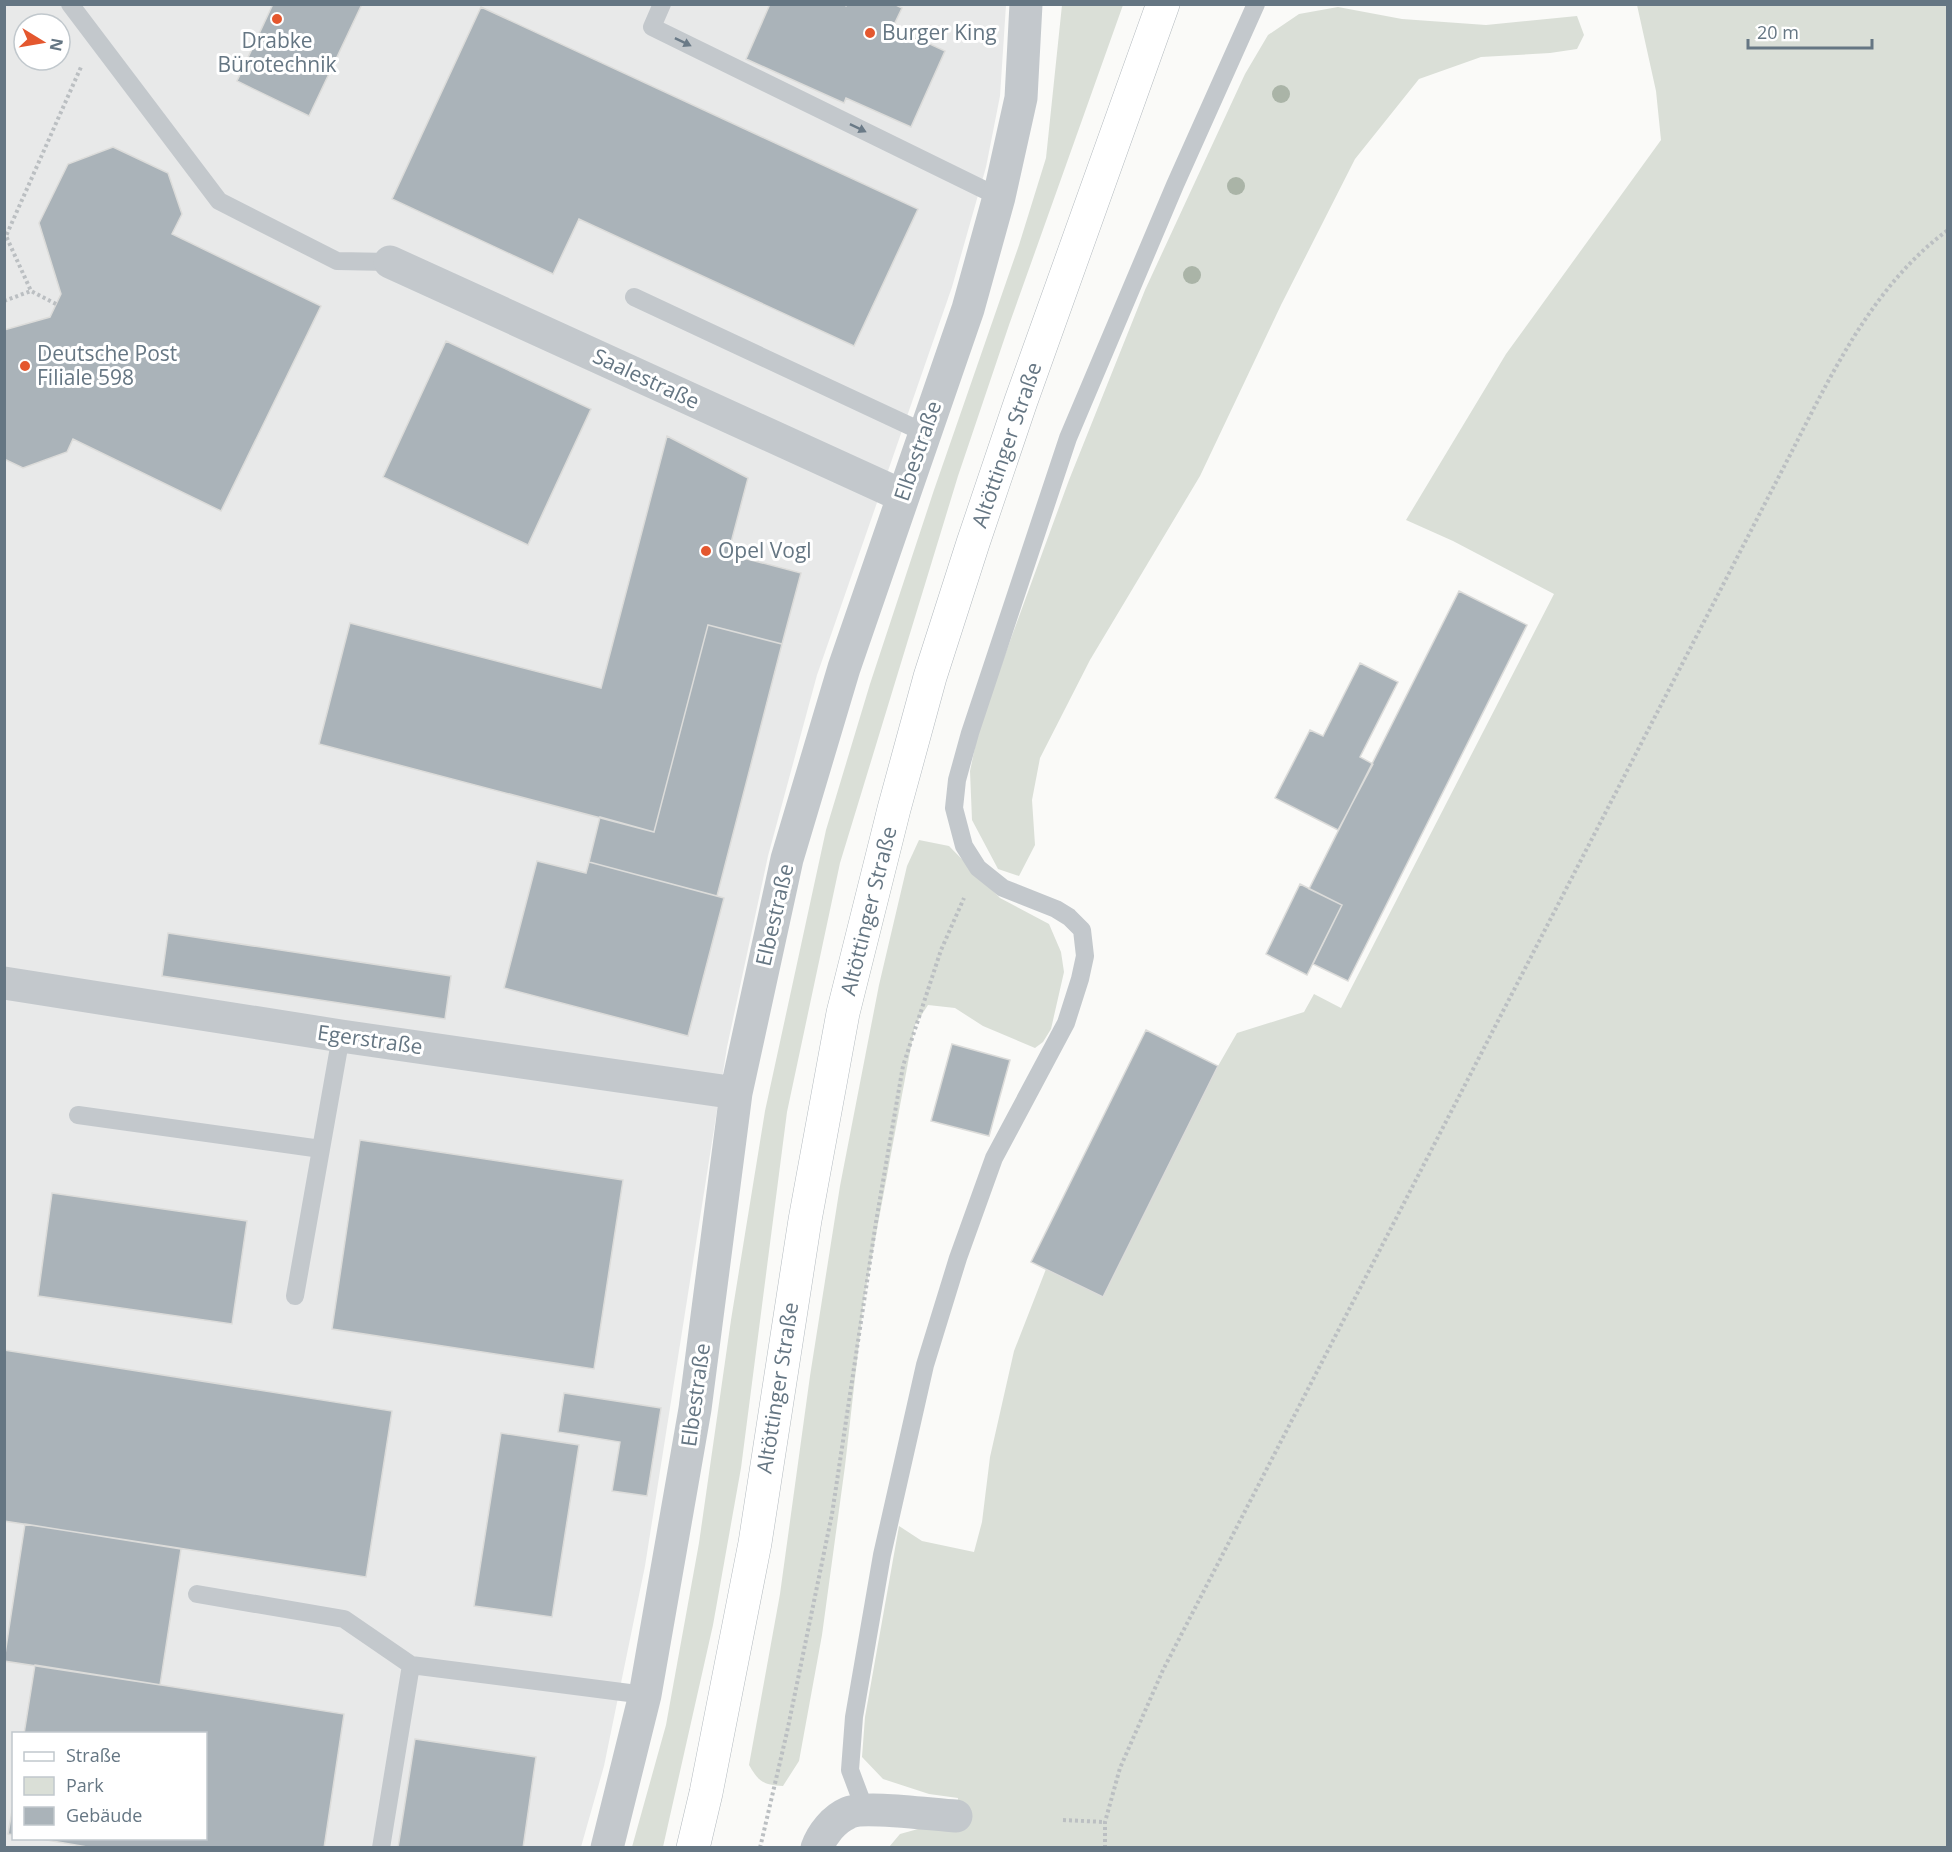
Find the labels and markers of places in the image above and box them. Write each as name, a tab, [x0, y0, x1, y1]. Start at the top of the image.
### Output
marker: Drabke Bürotechnik	[270, 12, 284, 26]
place label: Burger King	[882, 18, 997, 46]
place label: Drabke Bürotechnik	[217, 26, 337, 78]
marker: Burger King	[863, 26, 877, 40]
place label: Deutsche Post Filiale 598	[37, 339, 177, 391]
marker: Deutsche Post Filiale 598	[18, 359, 32, 373]
place label: Opel Vogl	[718, 536, 812, 564]
marker: Opel Vogl	[699, 544, 713, 558]

